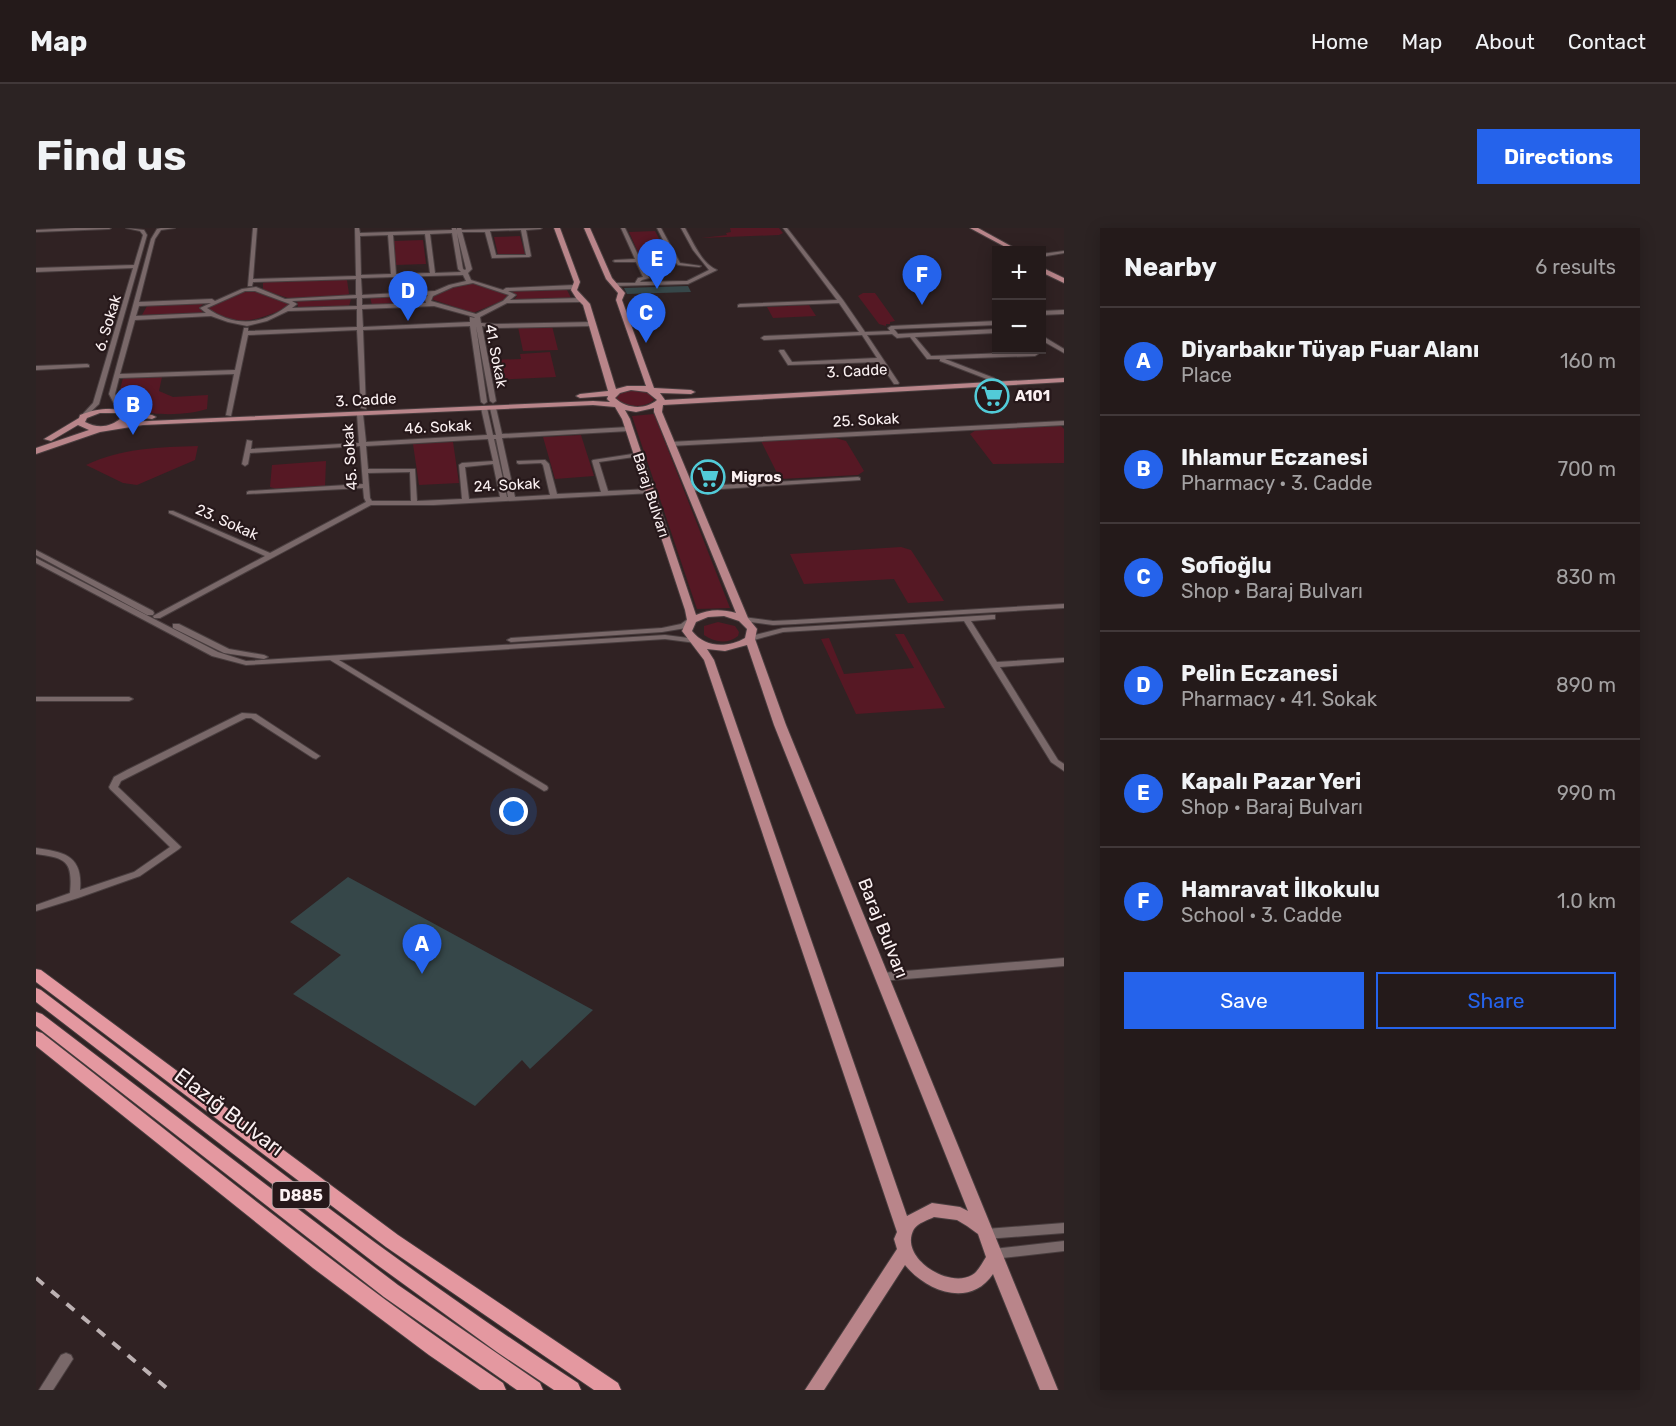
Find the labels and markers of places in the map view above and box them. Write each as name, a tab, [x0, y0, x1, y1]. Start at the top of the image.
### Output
pin: E	[638, 239, 676, 289]
pin: F	[902, 256, 942, 305]
pin: D	[388, 272, 428, 321]
pin: C	[626, 294, 666, 343]
supermarket icon: A101	[974, 378, 1010, 414]
pin: B	[114, 386, 152, 435]
place label: A101	[1015, 387, 1050, 405]
supermarket icon: Migros	[690, 459, 726, 495]
place label: Migros	[731, 468, 781, 486]
pin: A	[402, 924, 442, 974]

